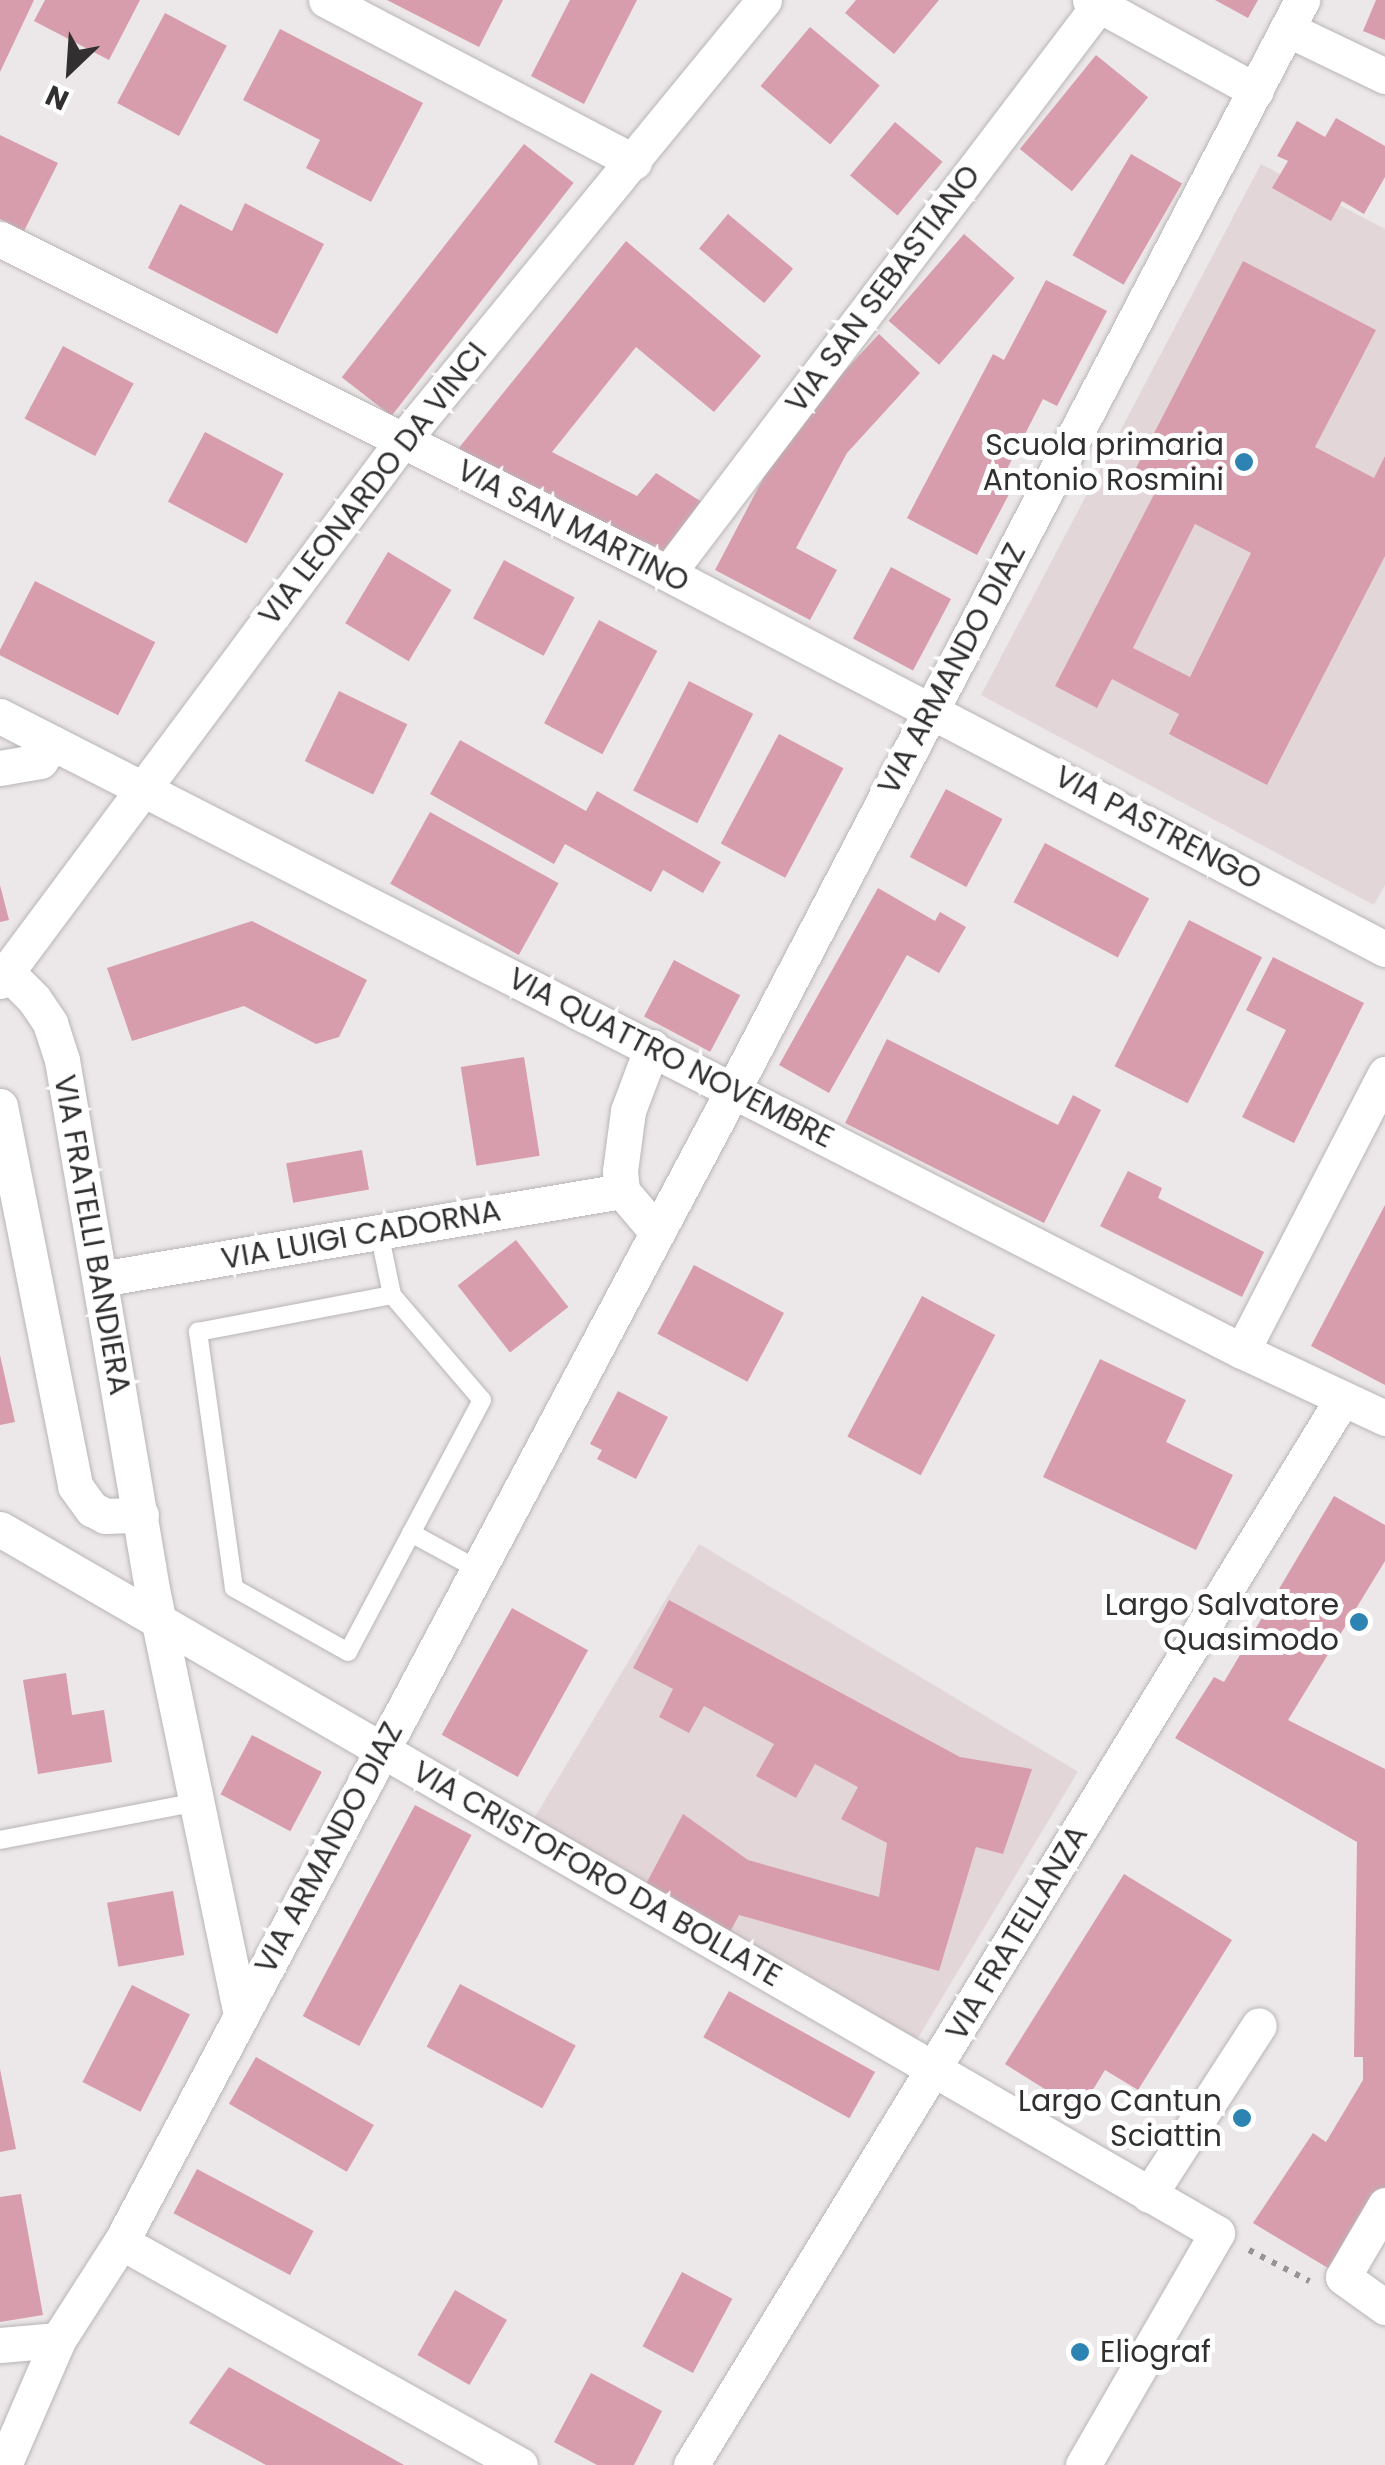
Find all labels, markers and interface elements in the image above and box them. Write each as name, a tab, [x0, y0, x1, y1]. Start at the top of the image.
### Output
north arrow	[20, 20, 120, 120]
text: N	[39, 76, 75, 120]
street label: VIA SAN SEBASTIANO	[778, 158, 988, 420]
street label: VIA LEONARDO DA VINCI	[251, 335, 495, 633]
place label: Scuola primaria Antonio Rosmini	[983, 427, 1224, 498]
marker: Scuola primaria Antonio Rosmini	[1233, 451, 1255, 473]
street label: VIA SAN MARTINO	[451, 452, 695, 600]
street label: VIA ARMANDO DIAZ	[871, 537, 1033, 801]
street label: VIA PASTRENGO	[1048, 758, 1268, 898]
street label: VIA QUATTRO NOVEMBRE	[502, 960, 840, 1156]
street label: VIA FRATELLI BANDIERA	[46, 1072, 138, 1398]
street label: VIA LUIGI CADORNA	[219, 1193, 503, 1277]
place label: Largo Salvatore Quasimodo	[1105, 1587, 1339, 1658]
marker: Largo Salvatore Quasimodo	[1348, 1611, 1370, 1633]
street label: VIA ARMANDO DIAZ	[248, 1716, 410, 1980]
street label: VIA CRISTOFORO DA BOLLATE	[406, 1753, 788, 1995]
street label: VIA FRATELLANZA	[939, 1819, 1095, 2047]
place label: Largo Cantun Sciattin	[1018, 2083, 1222, 2154]
marker: Largo Cantun Sciattin	[1231, 2107, 1253, 2129]
place label: Eliograf	[1100, 2334, 1211, 2370]
marker: Eliograf	[1069, 2341, 1091, 2363]

